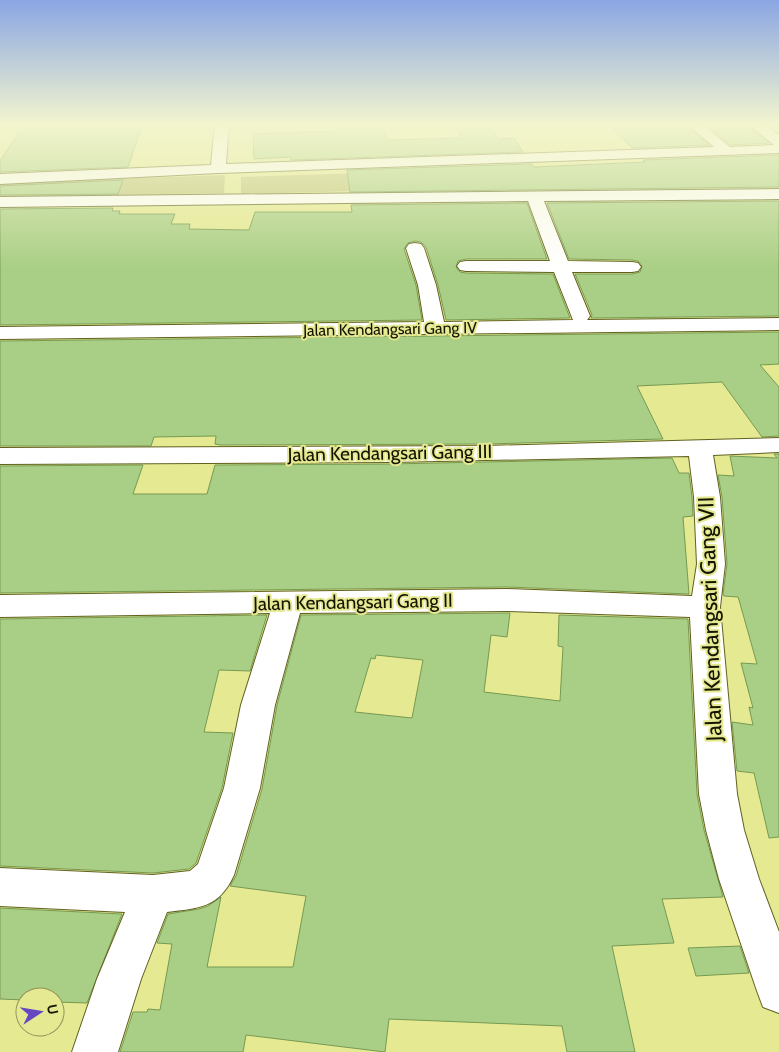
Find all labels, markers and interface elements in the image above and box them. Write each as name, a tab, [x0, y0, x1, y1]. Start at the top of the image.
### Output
street label: Jalan Kendangsari Gang IV	[302, 318, 477, 340]
street label: Jalan Kendangsari Gang III	[287, 440, 492, 466]
street label: Jalan Kendangsari Gang VII	[692, 496, 728, 743]
street label: Jalan Kendangsari Gang II	[252, 589, 453, 615]
north arrow	[15, 987, 65, 1037]
text: U	[43, 1003, 63, 1016]

